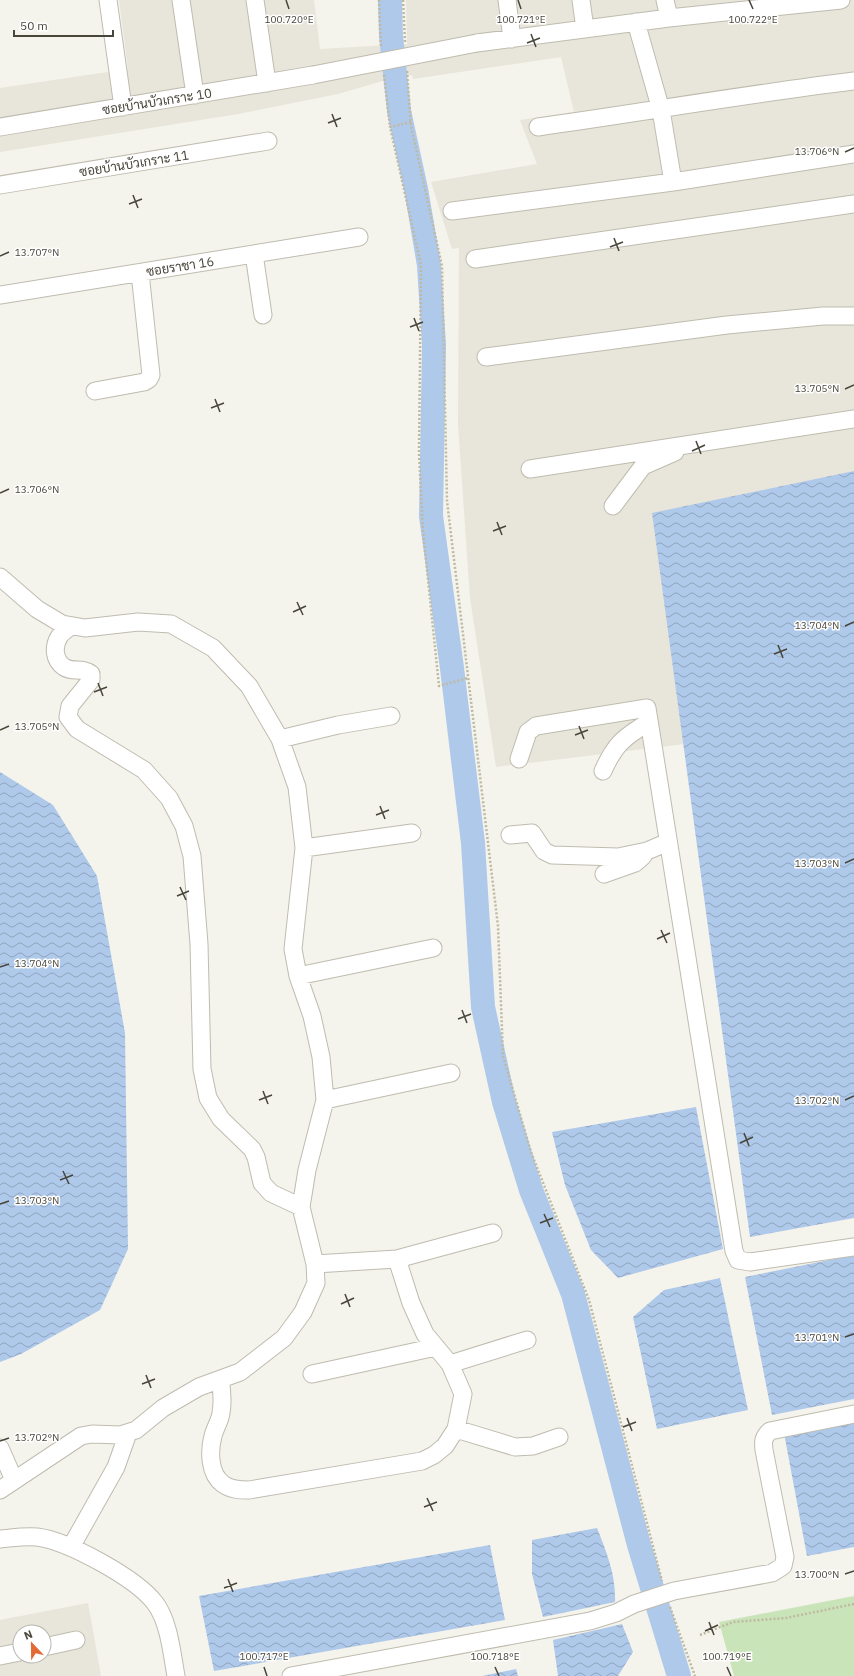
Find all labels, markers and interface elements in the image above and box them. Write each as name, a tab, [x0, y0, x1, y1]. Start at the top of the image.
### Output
scale bar	[14, 12, 113, 38]
text: 100.720°E	[264, 13, 314, 26]
text: 100.721°E	[496, 13, 546, 26]
text: 100.722°E	[728, 13, 778, 26]
text: 50 m	[20, 18, 48, 33]
street label: ซอยบ้านบัวเกราะ 10	[101, 83, 213, 119]
street label: ซอยบ้านบัวเกราะ 11	[78, 145, 190, 181]
text: 13.706°N	[795, 145, 839, 158]
text: 13.707°N	[15, 246, 59, 259]
street label: ซอยราชา 16	[145, 253, 215, 280]
text: 13.705°N	[795, 382, 839, 395]
text: 13.706°N	[15, 483, 59, 496]
text: 13.704°N	[795, 619, 839, 632]
text: 13.705°N	[15, 720, 59, 733]
text: 13.703°N	[795, 857, 839, 870]
text: 13.704°N	[15, 957, 59, 970]
text: 13.702°N	[795, 1094, 839, 1107]
text: 13.703°N	[15, 1194, 59, 1207]
text: 13.701°N	[795, 1331, 839, 1344]
text: 13.702°N	[15, 1431, 59, 1444]
text: 13.700°N	[795, 1568, 839, 1581]
north arrow	[12, 1624, 52, 1664]
text: N	[22, 1627, 35, 1643]
text: 100.717°E	[239, 1650, 289, 1663]
text: 100.718°E	[470, 1650, 520, 1663]
text: 100.719°E	[702, 1650, 752, 1663]

